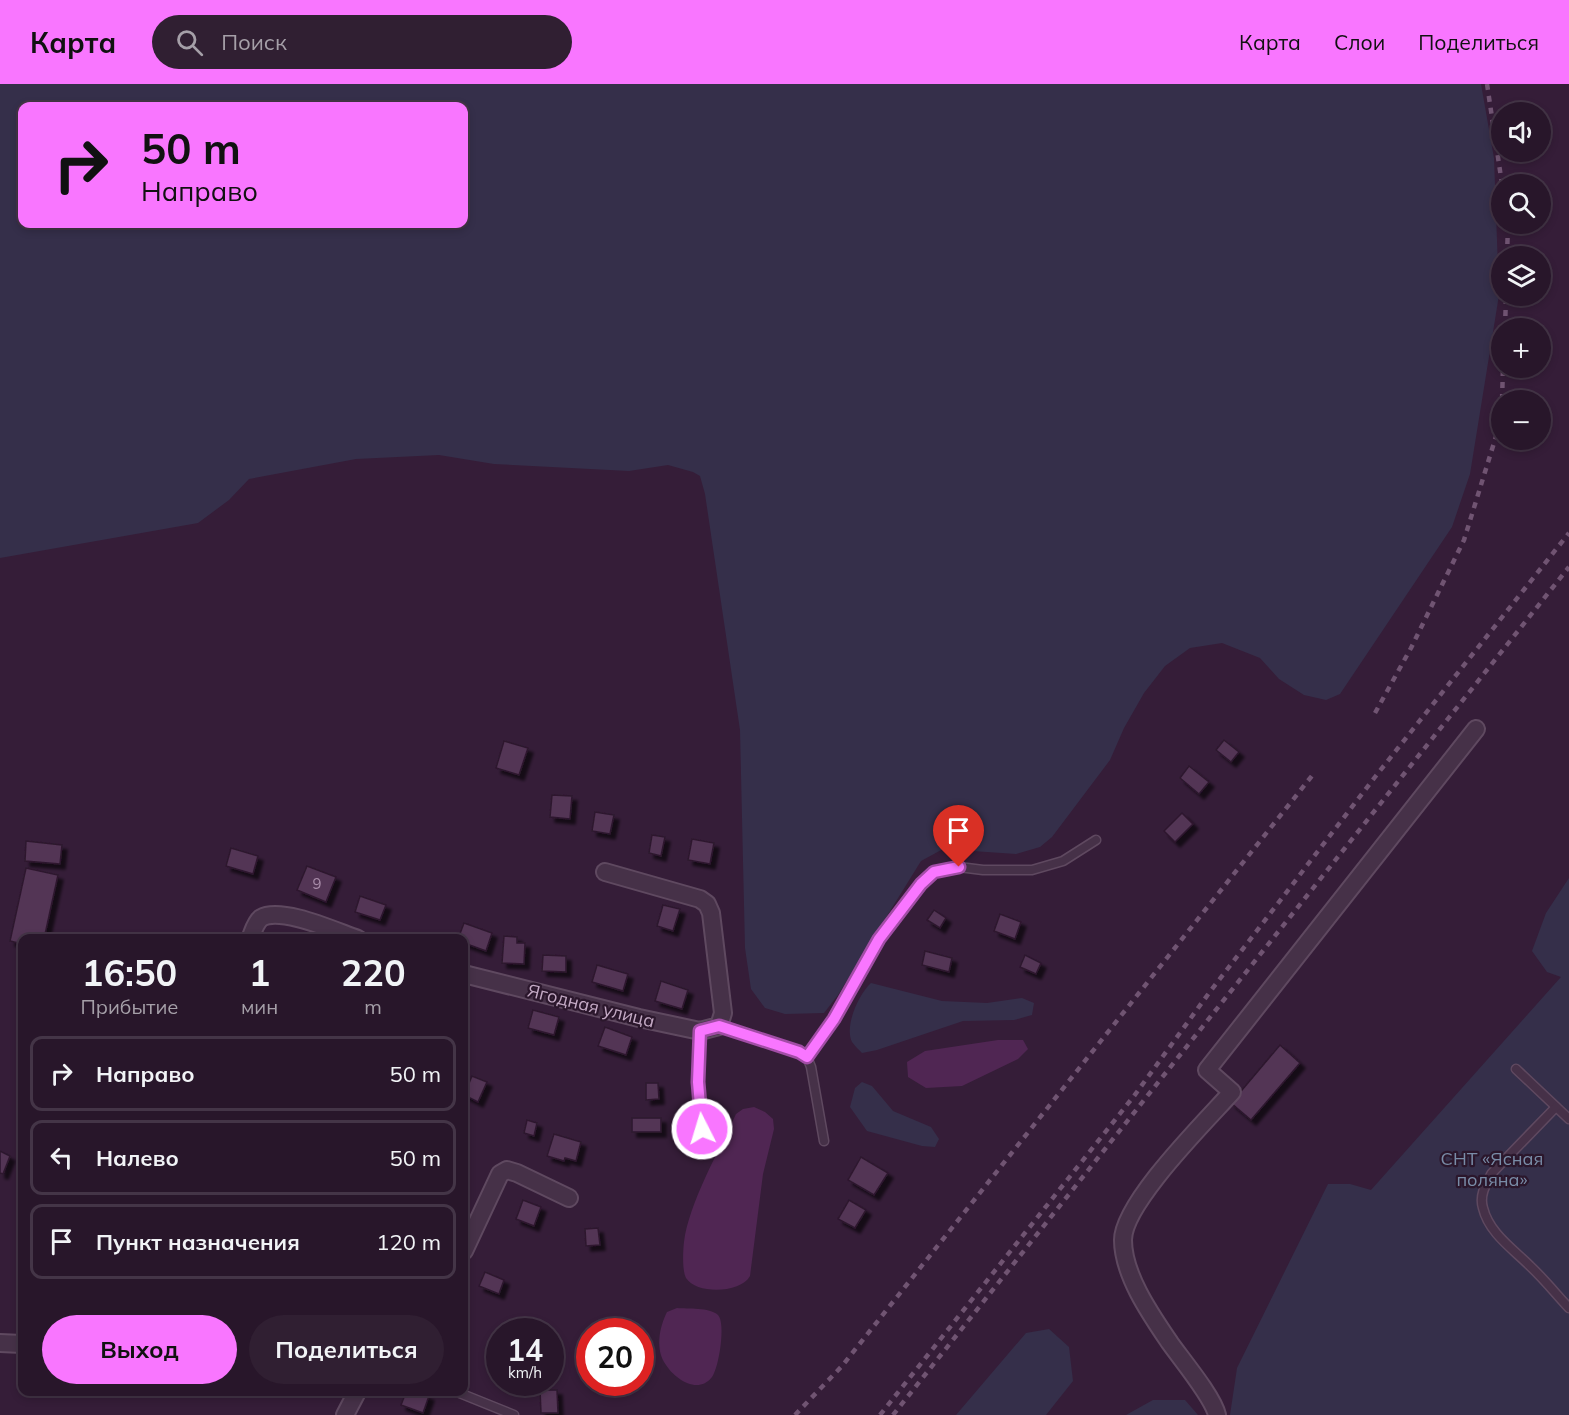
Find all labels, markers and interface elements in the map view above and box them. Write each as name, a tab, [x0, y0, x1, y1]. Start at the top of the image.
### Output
search box	[152, 15, 572, 69]
text: Карта	[30, 25, 116, 60]
icon: search	[173, 26, 206, 59]
text: Поиск	[221, 28, 287, 56]
text: Карта	[1239, 29, 1301, 55]
text: Слои	[1334, 29, 1385, 55]
text: Поделиться	[1418, 29, 1539, 55]
map controls	[1491, 102, 1551, 450]
button: sound	[1491, 102, 1551, 162]
text: 50 m	[141, 122, 241, 175]
icon: right	[42, 126, 120, 204]
text: Направо	[141, 174, 258, 208]
button: search	[1491, 174, 1551, 234]
button: layers	[1491, 246, 1551, 306]
button: +	[1491, 318, 1551, 378]
button: −	[1491, 390, 1551, 450]
pin	[933, 805, 984, 867]
icon: arrive	[942, 814, 975, 847]
house number: 9	[312, 874, 322, 893]
text: 16:50	[82, 950, 177, 995]
text: 1	[249, 950, 270, 995]
text: 220	[341, 950, 406, 995]
street label: Ягодная улица	[525, 979, 657, 1032]
text: Прибытие	[80, 994, 178, 1019]
text: мин	[241, 994, 278, 1019]
text: m	[364, 994, 382, 1019]
icon: right	[45, 1057, 78, 1090]
text: Направо	[96, 1060, 194, 1088]
text: 50 m	[390, 1060, 441, 1088]
position arrow	[670, 1097, 734, 1161]
icon: left	[45, 1141, 78, 1174]
text: Налево	[96, 1144, 179, 1172]
text: 50 m	[390, 1144, 441, 1172]
park label: СНТ «Ясная поляна»	[1441, 1147, 1543, 1191]
icon: arrive	[45, 1225, 78, 1258]
text: Пункт назначения	[96, 1228, 300, 1256]
text: 120 m	[376, 1228, 441, 1256]
button: Выход	[42, 1315, 237, 1384]
button: Поделиться	[249, 1315, 444, 1384]
speed limit sign: 20	[576, 1318, 654, 1396]
text: 14	[507, 1331, 543, 1369]
text: km/h	[508, 1363, 542, 1382]

